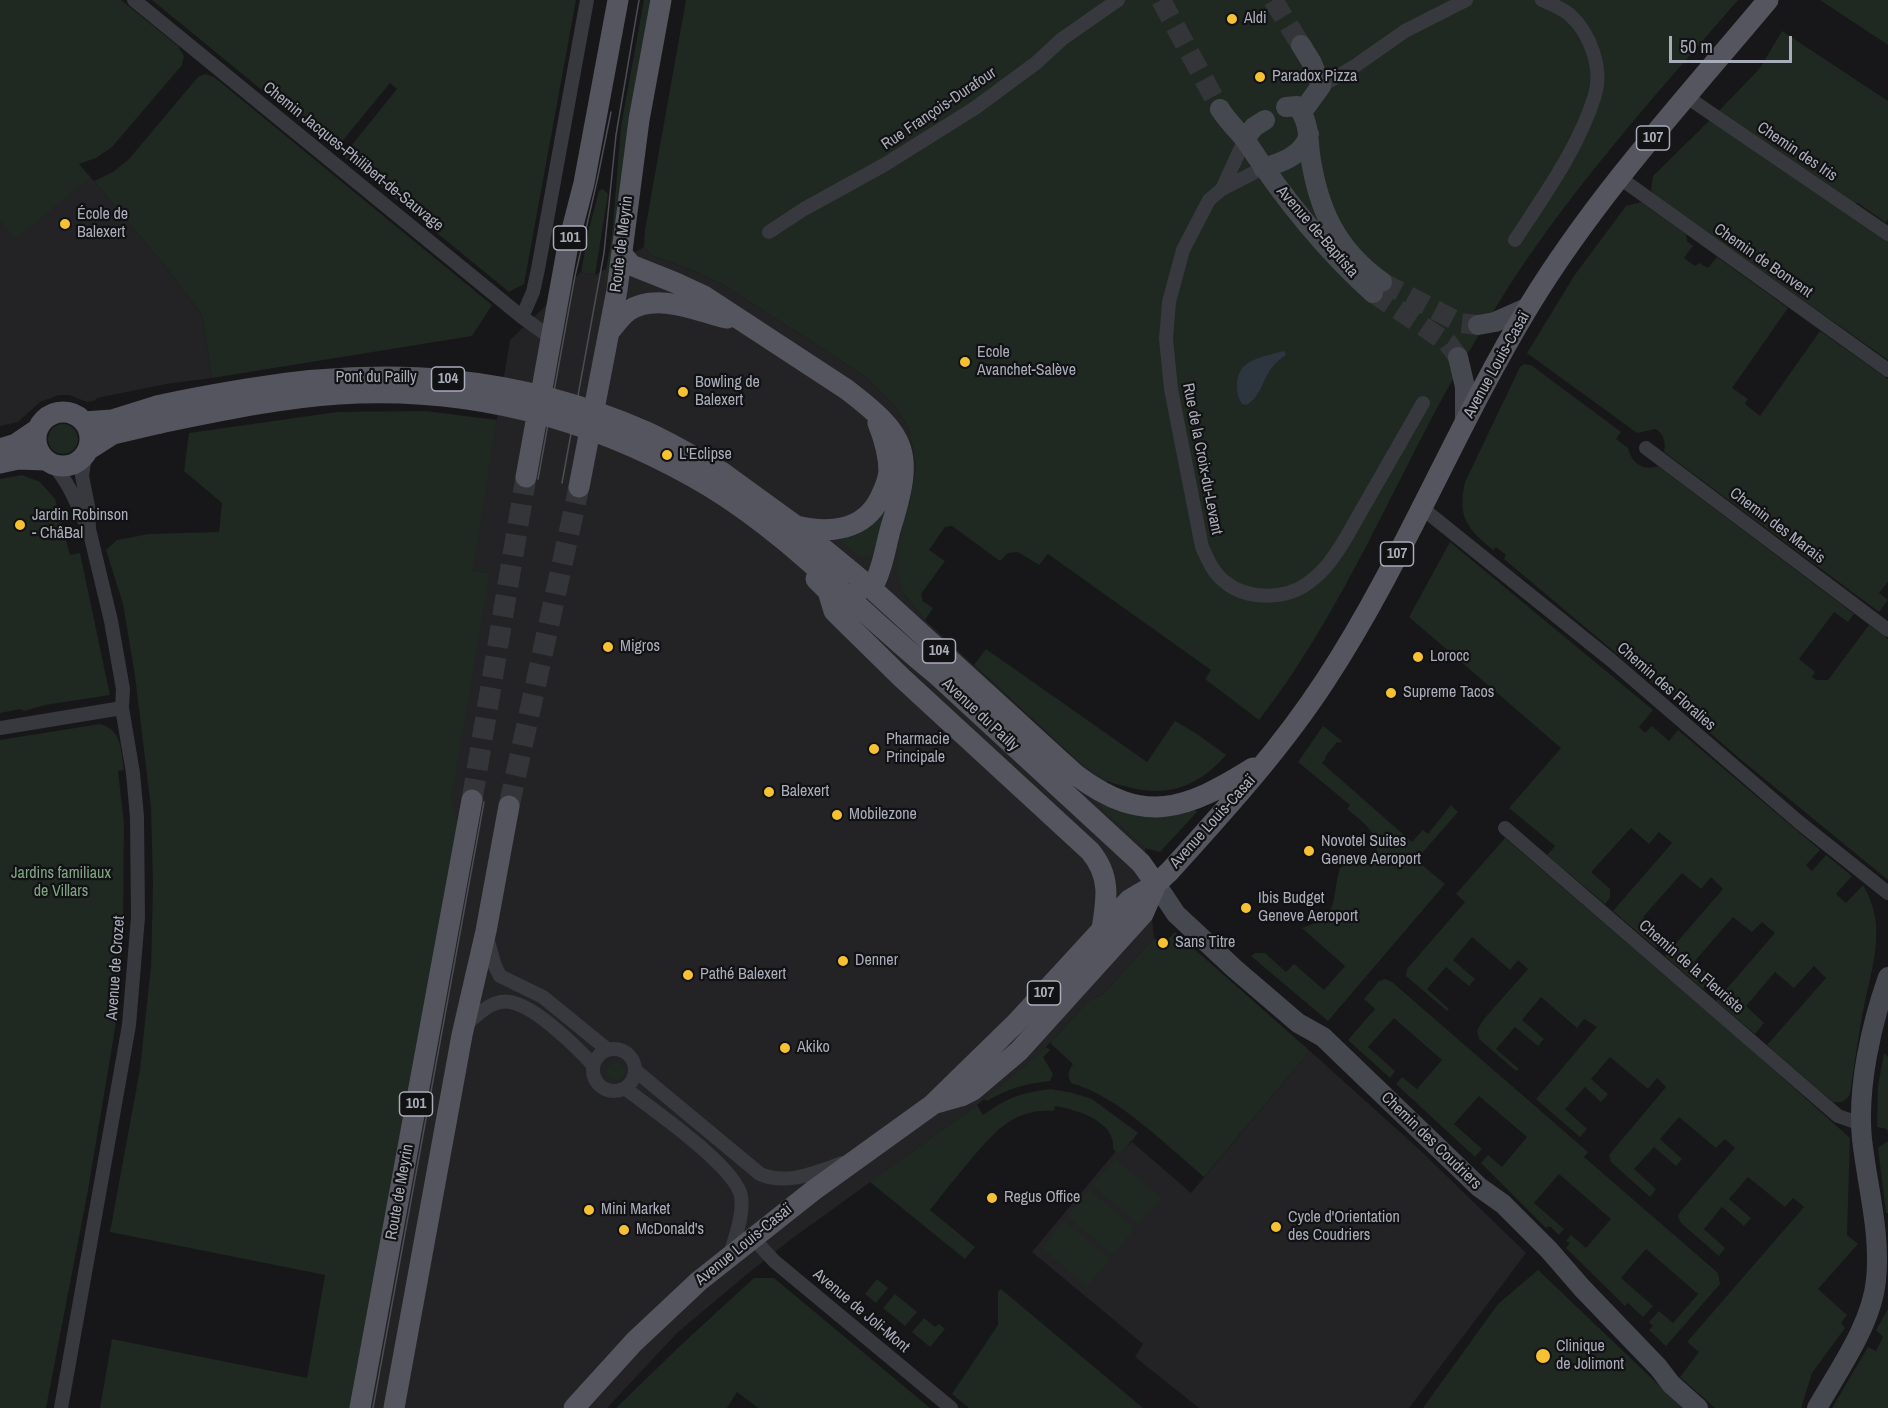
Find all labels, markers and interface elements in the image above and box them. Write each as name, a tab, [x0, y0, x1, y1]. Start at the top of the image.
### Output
place label: Aldi	[1244, 9, 1267, 29]
marker: Aldi	[1225, 12, 1239, 26]
scale bar	[1672, 24, 1795, 62]
text: 50 m	[1680, 34, 1713, 59]
street label: Rue François-Durafour	[878, 64, 1000, 154]
place label: Paradox Pizza	[1272, 67, 1357, 87]
marker: Paradox Pizza	[1253, 70, 1267, 84]
street label: Chemin Jacques-Philibert-de-Sauvage	[259, 78, 447, 236]
street label: Chemin des Iris	[1753, 118, 1841, 186]
road number: 107	[1636, 126, 1670, 150]
street label: Avenue de-Baptista	[1272, 182, 1362, 282]
street label: Route de Meyrin	[607, 195, 637, 293]
place label: École de Balexert	[77, 205, 128, 243]
marker: École de Balexert	[58, 217, 72, 231]
street label: Chemin de Bonvent	[1710, 220, 1816, 302]
road number: 101	[554, 226, 586, 250]
street label: Avenue Louis-Casaï	[1460, 308, 1534, 422]
place label: Ecole Avanchet-Salève	[977, 343, 1076, 381]
marker: Ecole Avanchet-Salève	[958, 355, 972, 369]
road number: 104	[432, 367, 464, 391]
street label: Pont du Pailly	[336, 368, 416, 388]
place label: Bowling de Balexert	[695, 373, 760, 411]
street label: Rue de la Croix-du-Levant	[1178, 382, 1226, 536]
marker: Bowling de Balexert	[676, 385, 690, 399]
place label: L'Eclipse	[679, 445, 732, 465]
marker: L'Eclipse	[660, 448, 674, 462]
street label: Chemin des Marais	[1726, 484, 1828, 568]
place label: Jardin Robinson - ChâBal	[32, 506, 128, 544]
marker: Jardin Robinson - ChâBal	[13, 518, 27, 532]
road number: 107	[1380, 542, 1414, 566]
place label: Migros	[620, 637, 660, 657]
road number: 104	[922, 639, 956, 663]
street label: Chemin des Floralies	[1613, 639, 1719, 735]
marker: Migros	[601, 640, 615, 654]
place label: Lorocc	[1430, 647, 1469, 667]
marker: Lorocc	[1411, 650, 1425, 664]
street label: Avenue du Pailly	[938, 674, 1022, 756]
place label: Supreme Tacos	[1403, 683, 1494, 703]
marker: Supreme Tacos	[1384, 686, 1398, 700]
place label: Pharmacie Principale	[886, 730, 949, 768]
marker: Pharmacie Principale	[867, 742, 881, 756]
street label: Avenue Louis-Casaï	[1166, 771, 1260, 873]
place label: Balexert	[781, 782, 829, 802]
marker: Balexert	[762, 785, 776, 799]
place label: Mobilezone	[849, 805, 917, 825]
marker: Mobilezone	[830, 808, 844, 822]
place label: Novotel Suites Geneve Aeroport	[1321, 832, 1421, 870]
marker: Novotel Suites Geneve Aeroport	[1302, 844, 1316, 858]
park label: Jardins familiaux de Villars	[11, 864, 111, 902]
place label: Ibis Budget Geneve Aeroport	[1258, 889, 1358, 927]
marker: Ibis Budget Geneve Aeroport	[1239, 901, 1253, 915]
street label: Avenue de Crozet	[103, 915, 129, 1021]
street label: Chemin de la Fleuriste	[1635, 916, 1747, 1018]
place label: Sans Titre	[1175, 933, 1235, 953]
marker: Sans Titre	[1156, 936, 1170, 950]
place label: Denner	[855, 951, 898, 971]
marker: Denner	[836, 954, 850, 968]
place label: Pathé Balexert	[700, 965, 786, 985]
marker: Pathé Balexert	[681, 968, 695, 982]
road number: 107	[1028, 981, 1060, 1005]
place label: Akiko	[797, 1038, 830, 1058]
marker: Akiko	[778, 1041, 792, 1055]
street label: Chemin des Coudriers	[1377, 1088, 1485, 1194]
road number: 101	[400, 1092, 432, 1116]
street label: Route de Meyrin	[382, 1143, 418, 1241]
place label: Regus Office	[1004, 1188, 1080, 1208]
marker: Regus Office	[985, 1191, 999, 1205]
place label: Mini Market	[601, 1200, 670, 1220]
street label: Avenue Louis-Casaï	[692, 1200, 796, 1290]
marker: Mini Market	[582, 1203, 596, 1217]
place label: Cycle d'Orientation des Coudriers	[1288, 1208, 1400, 1246]
place label: McDonald's	[636, 1220, 704, 1240]
marker: Cycle d'Orientation des Coudriers	[1269, 1220, 1283, 1234]
marker: McDonald's	[617, 1223, 631, 1237]
street label: Avenue de Joli-Mont	[809, 1265, 913, 1357]
place label: Clinique de Jolimont	[1556, 1337, 1624, 1375]
marker: Clinique de Jolimont	[1534, 1347, 1552, 1365]

